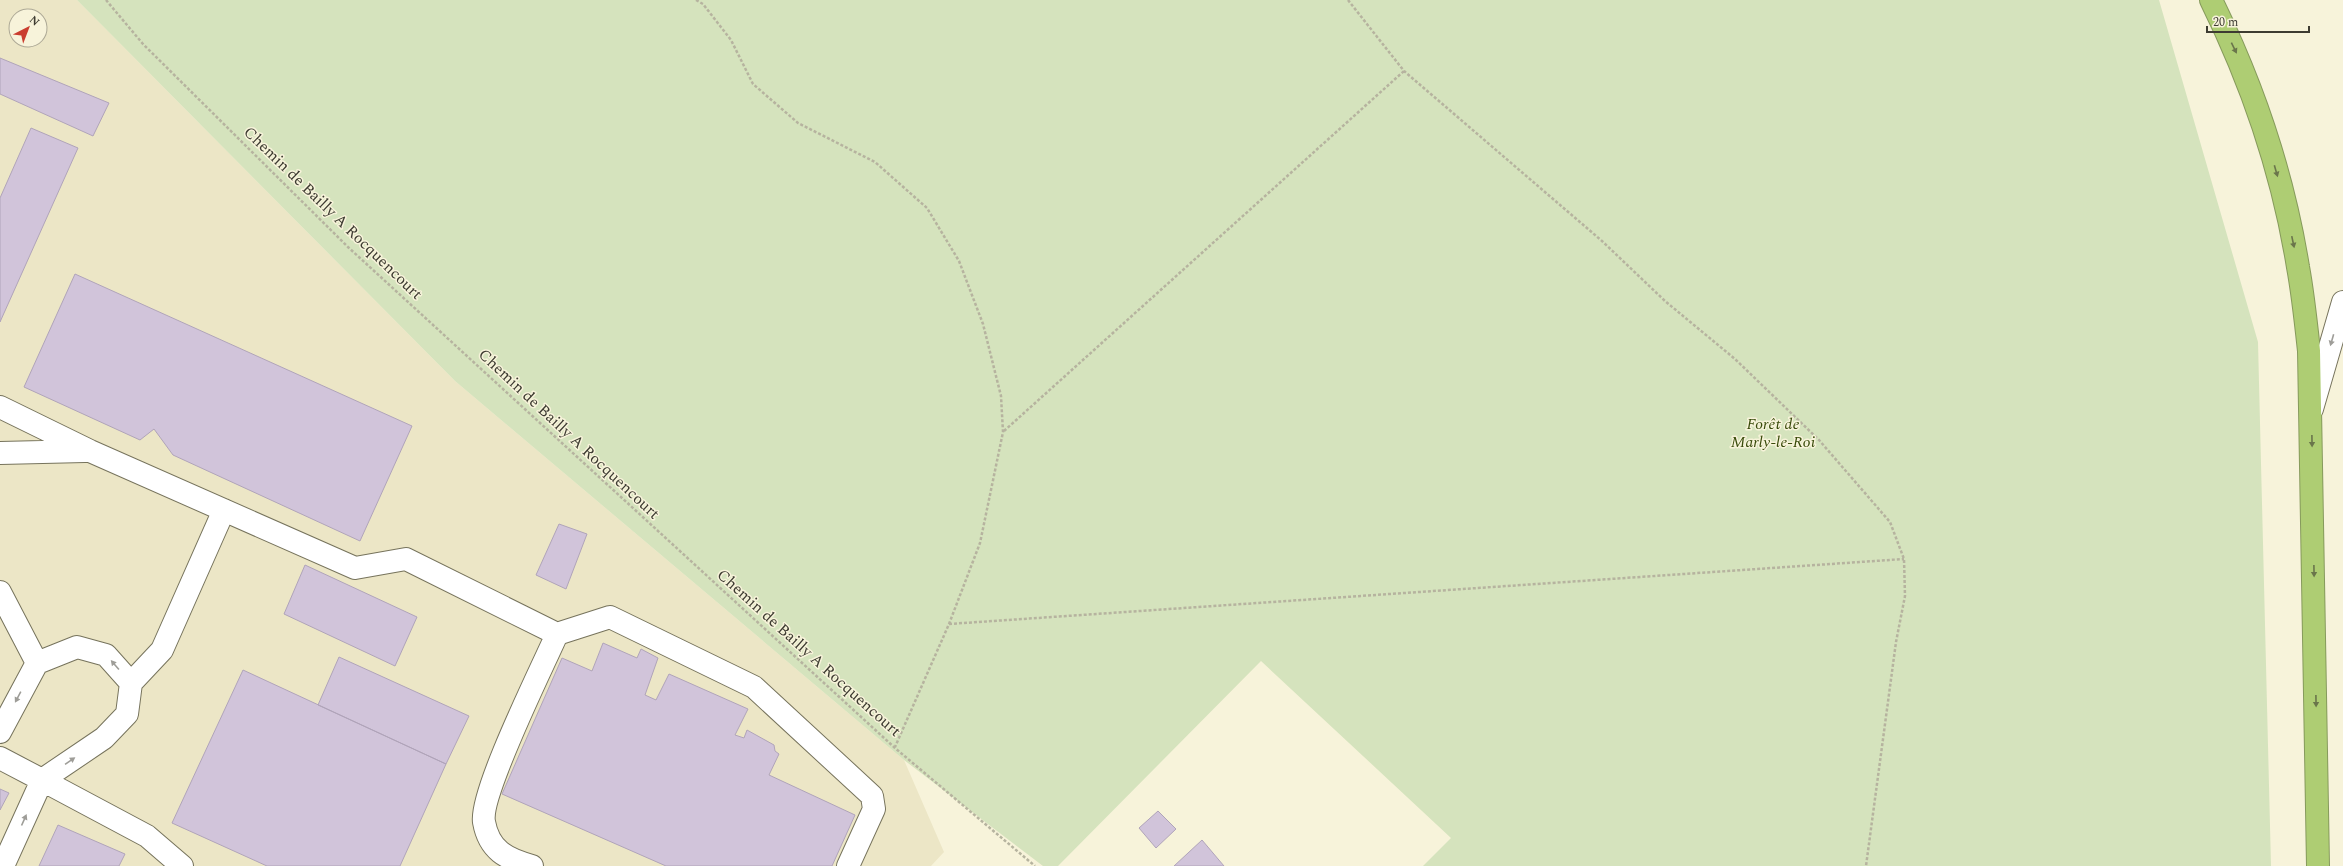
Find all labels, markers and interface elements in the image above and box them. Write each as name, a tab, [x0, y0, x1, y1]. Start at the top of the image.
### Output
north arrow	[8, 8, 48, 48]
scale bar	[2207, 8, 2309, 34]
text: N	[25, 12, 43, 30]
text: 20 m	[2213, 13, 2238, 32]
one-way arrow	[2231, 42, 2237, 53]
street label: Chemin de Bailly A Rocquencourt	[238, 121, 428, 306]
one-way arrow	[2273, 164, 2279, 177]
one-way arrow	[2291, 236, 2297, 249]
one-way arrow	[2329, 334, 2335, 346]
street label: Chemin de Bailly A Rocquencourt	[473, 343, 666, 525]
park label: Forêt de Marly-le-Roi	[1731, 412, 1816, 454]
one-way arrow	[2309, 435, 2315, 448]
street label: Chemin de Bailly A Rocquencourt	[711, 563, 907, 743]
one-way arrow	[2311, 565, 2317, 578]
one-way arrow	[111, 659, 120, 670]
one-way arrow	[15, 692, 22, 703]
one-way arrow	[2313, 695, 2319, 708]
one-way arrow	[65, 757, 75, 765]
one-way arrow	[21, 815, 27, 826]

